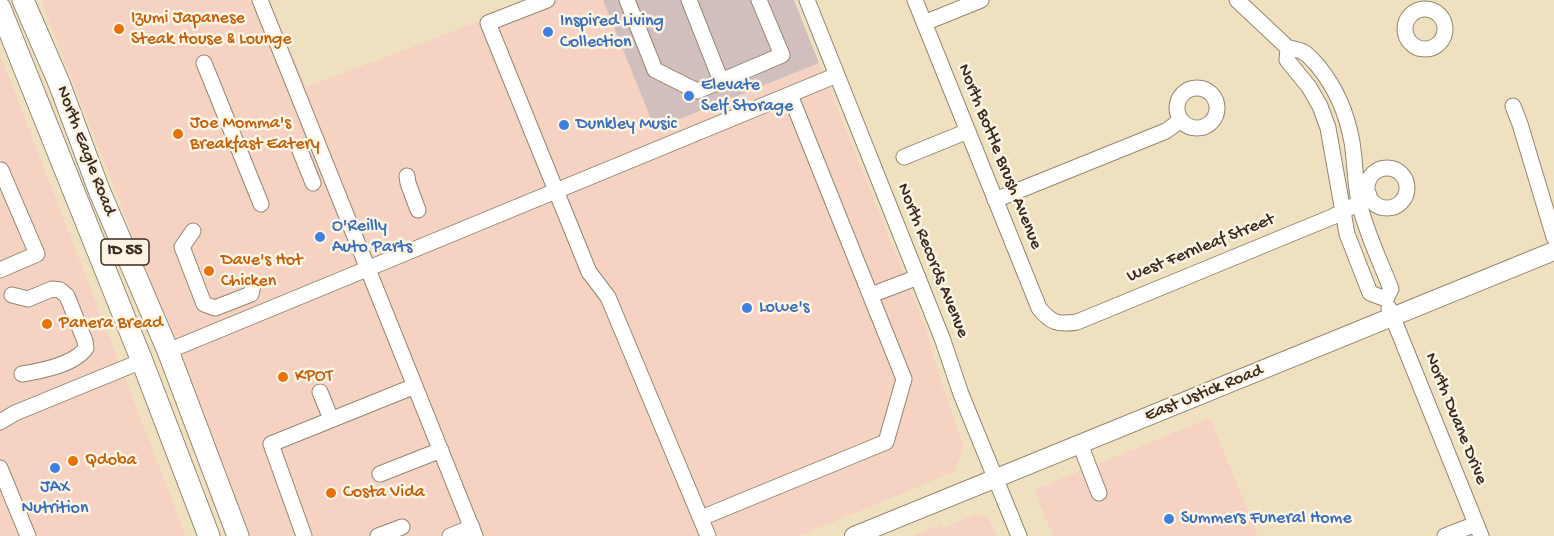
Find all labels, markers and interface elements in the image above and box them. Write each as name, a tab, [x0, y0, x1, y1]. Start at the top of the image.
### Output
place label: Izumi Japanese Steak House & Lounge	[131, 8, 292, 50]
place label: Inspired Living Collection	[560, 11, 664, 54]
marker: Izumi Japanese Steak House & Lounge	[112, 22, 126, 36]
marker: Inspired Living Collection	[541, 25, 555, 39]
street label: North Bottle Brush Avenue	[952, 61, 1046, 253]
place label: Elevate Self Storage	[701, 75, 793, 118]
street label: North Eagle Road	[50, 83, 120, 219]
marker: Elevate Self Storage	[682, 89, 696, 103]
place label: Joe Momma's Breakfast Eatery	[190, 113, 320, 156]
place label: Dunkley Music	[576, 114, 677, 136]
marker: Dunkley Music	[557, 118, 571, 132]
marker: Joe Momma's Breakfast Eatery	[171, 127, 185, 141]
street label: North Records Avenue	[891, 181, 973, 341]
street label: West Fernleaf Street	[1124, 210, 1278, 288]
place label: O'Reilly Auto Parts	[332, 216, 412, 258]
marker: O'Reilly Auto Parts	[313, 230, 327, 244]
road number: ID 55	[101, 239, 149, 265]
place label: Dave's Hot Chicken	[221, 250, 302, 292]
marker: Dave's Hot Chicken	[202, 264, 216, 278]
place label: Lowe's	[759, 297, 809, 319]
marker: Lowe's	[740, 301, 754, 315]
place label: Panera Bread	[59, 313, 163, 335]
marker: Panera Bread	[40, 317, 54, 331]
street label: North Duane Drive	[1419, 350, 1491, 488]
street label: East Ustick Road	[1142, 360, 1266, 428]
place label: KPOT	[295, 366, 333, 388]
marker: KPOT	[276, 370, 290, 384]
place label: Qdoba	[85, 450, 136, 472]
marker: Qdoba	[66, 454, 80, 468]
marker: JAX Nutrition	[48, 461, 62, 475]
place label: JAX Nutrition	[22, 477, 88, 520]
place label: Costa Vida	[343, 482, 425, 504]
marker: Costa Vida	[324, 486, 338, 500]
place label: Summers Funeral Home	[1181, 508, 1352, 530]
marker: Summers Funeral Home	[1162, 512, 1176, 526]

